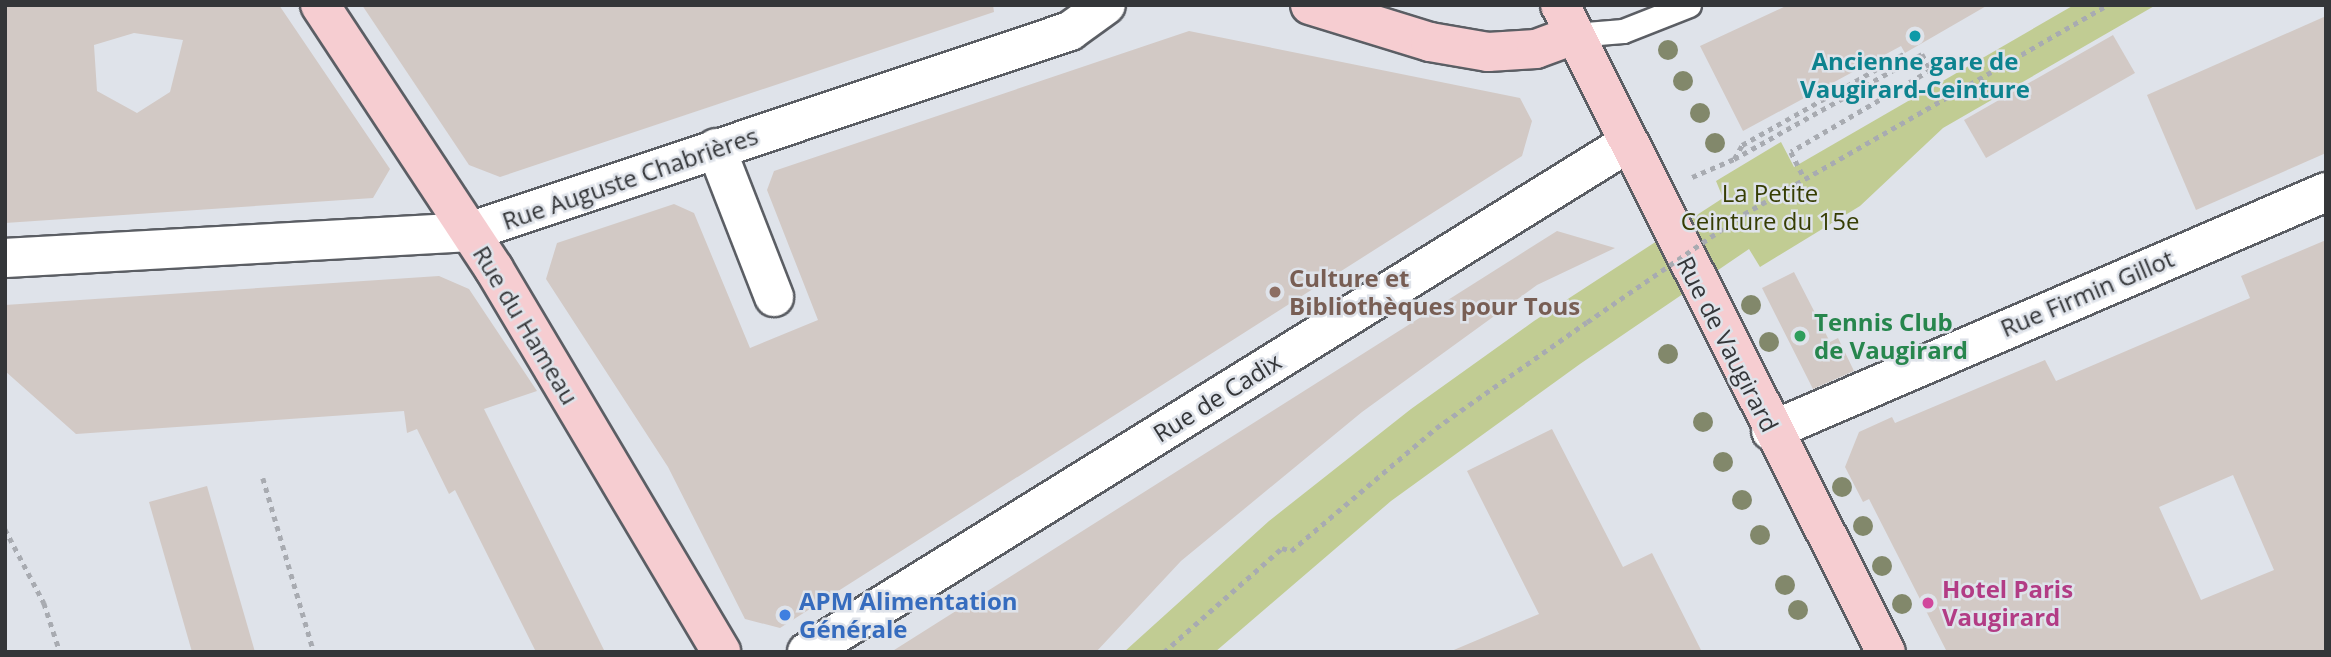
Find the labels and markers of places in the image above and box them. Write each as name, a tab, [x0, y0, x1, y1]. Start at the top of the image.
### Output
marker: Ancienne gare de Vaugirard-Ceinture	[1907, 28, 1923, 44]
place label: Ancienne gare de Vaugirard-Ceinture	[1800, 47, 2030, 103]
place label: Culture et Bibliothèques pour Tous	[1289, 264, 1580, 320]
marker: Culture et Bibliothèques pour Tous	[1267, 284, 1283, 300]
place label: Tennis Club de Vaugirard	[1814, 308, 1968, 364]
marker: Tennis Club de Vaugirard	[1792, 328, 1808, 344]
place label: Hotel Paris Vaugirard	[1942, 575, 2073, 631]
place label: APM Alimentation Générale	[799, 587, 1018, 643]
marker: Hotel Paris Vaugirard	[1920, 595, 1936, 611]
marker: APM Alimentation Générale	[777, 607, 793, 623]

